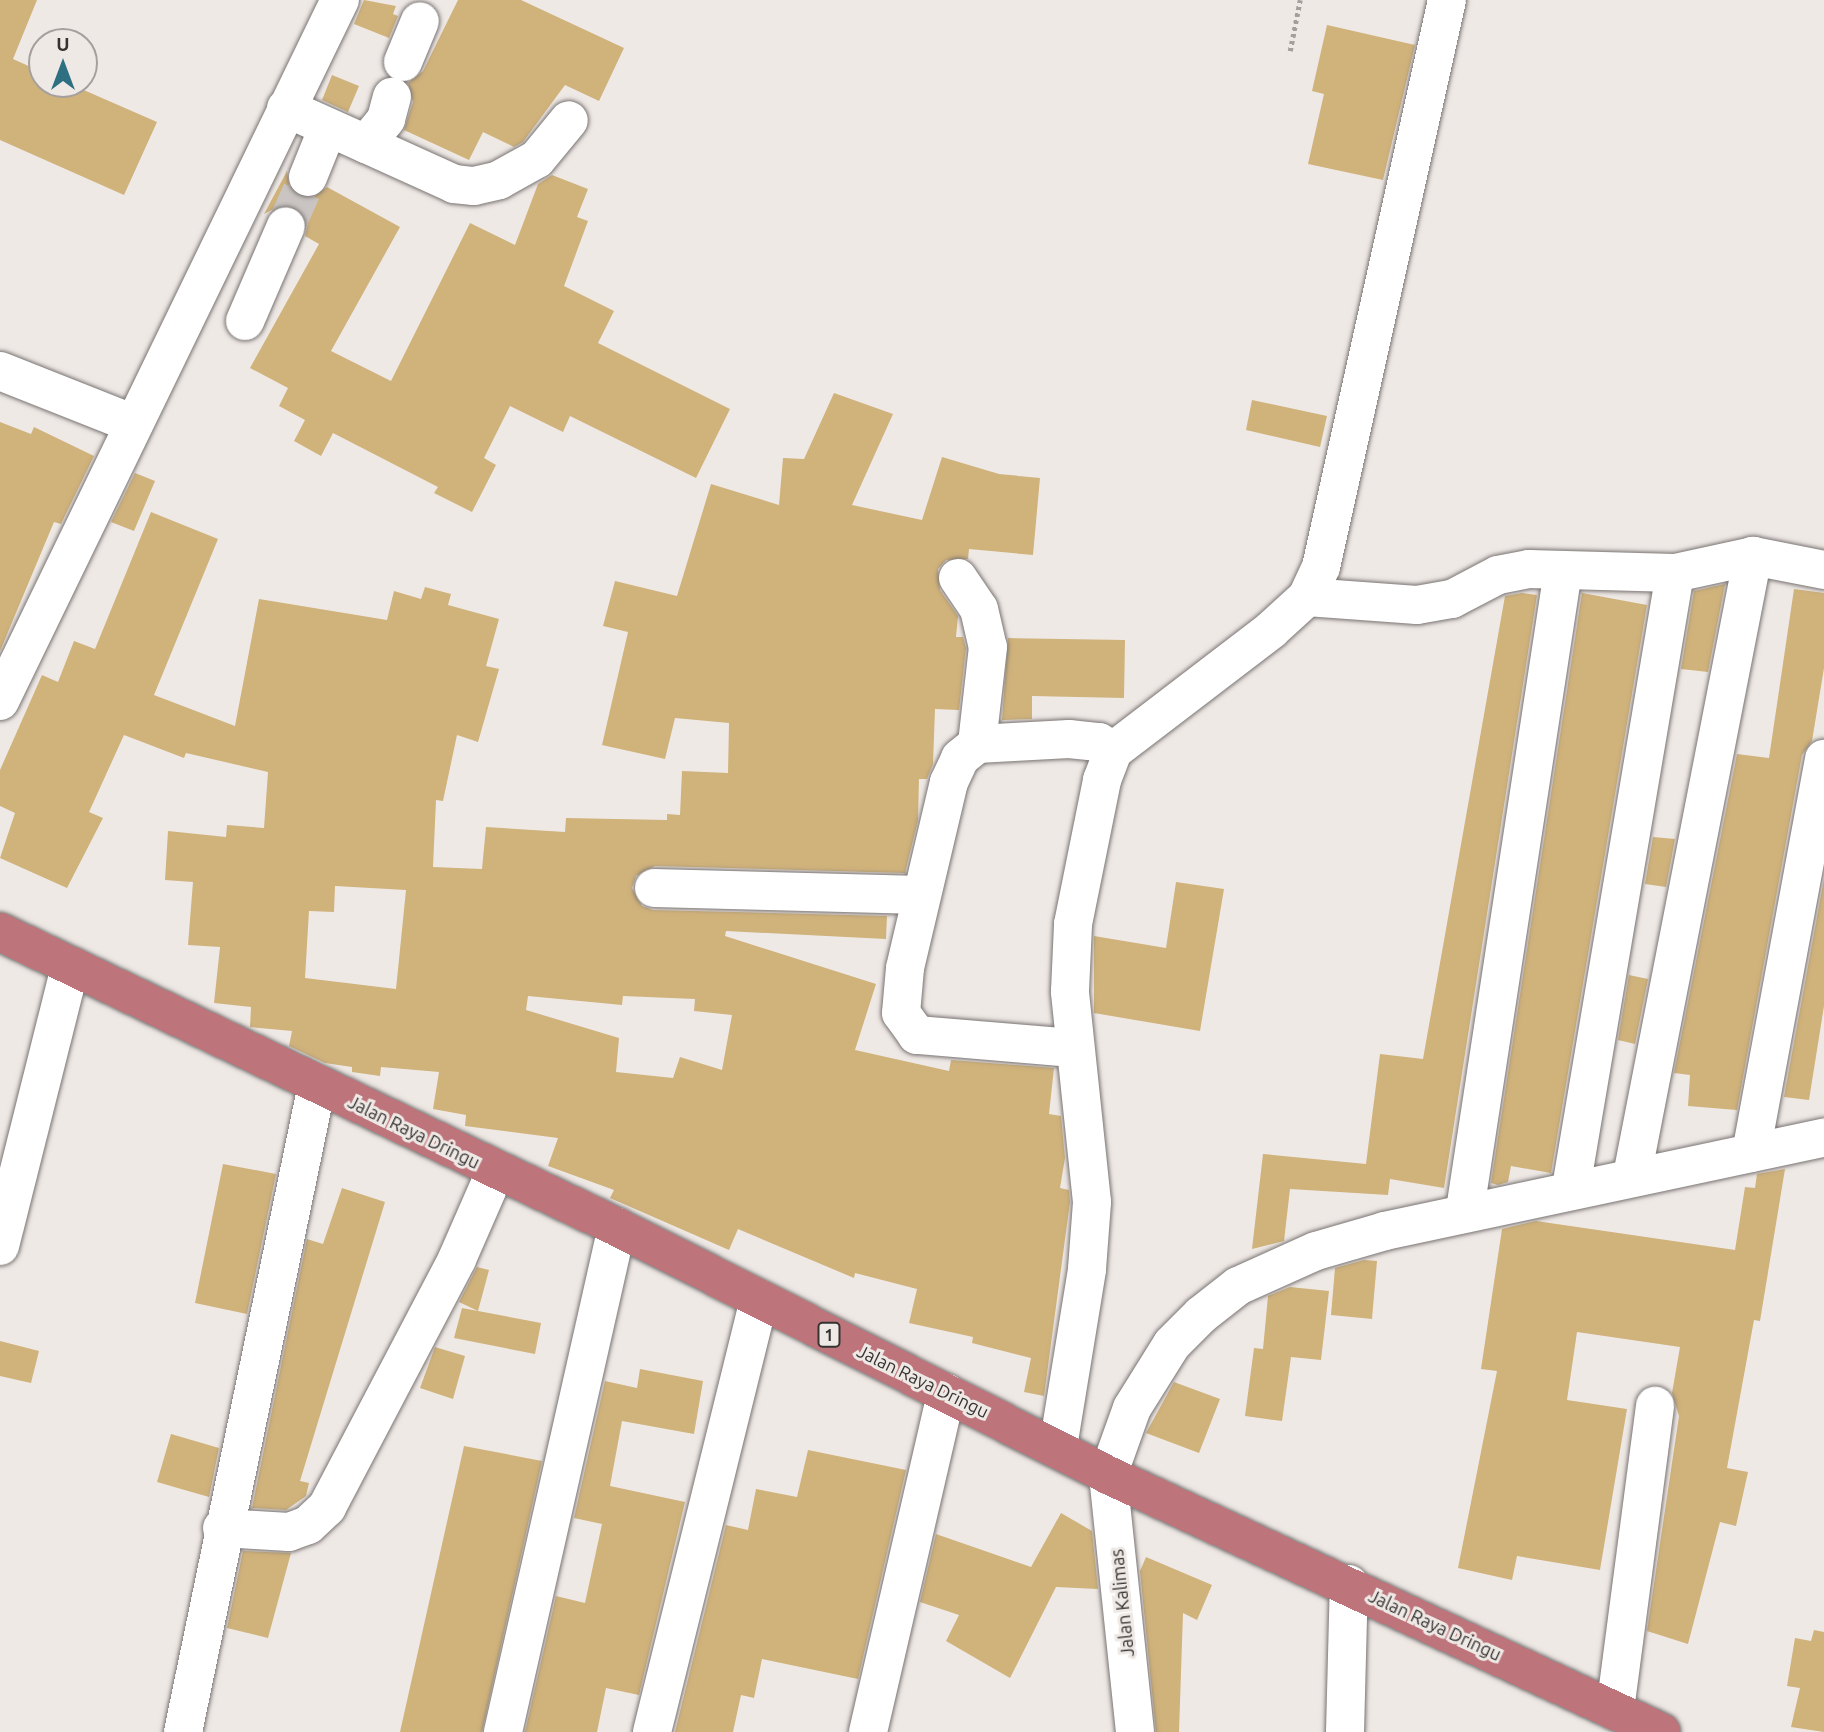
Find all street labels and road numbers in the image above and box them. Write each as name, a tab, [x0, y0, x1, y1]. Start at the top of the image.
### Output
street label: Jalan Raya Dringu	[345, 1091, 483, 1173]
road number: 1	[817, 1322, 841, 1348]
street label: Jalan Raya Dringu	[854, 1340, 992, 1422]
street label: Jalan Kalimas	[1106, 1548, 1138, 1658]
street label: Jalan Raya Dringu	[1365, 1585, 1505, 1665]

